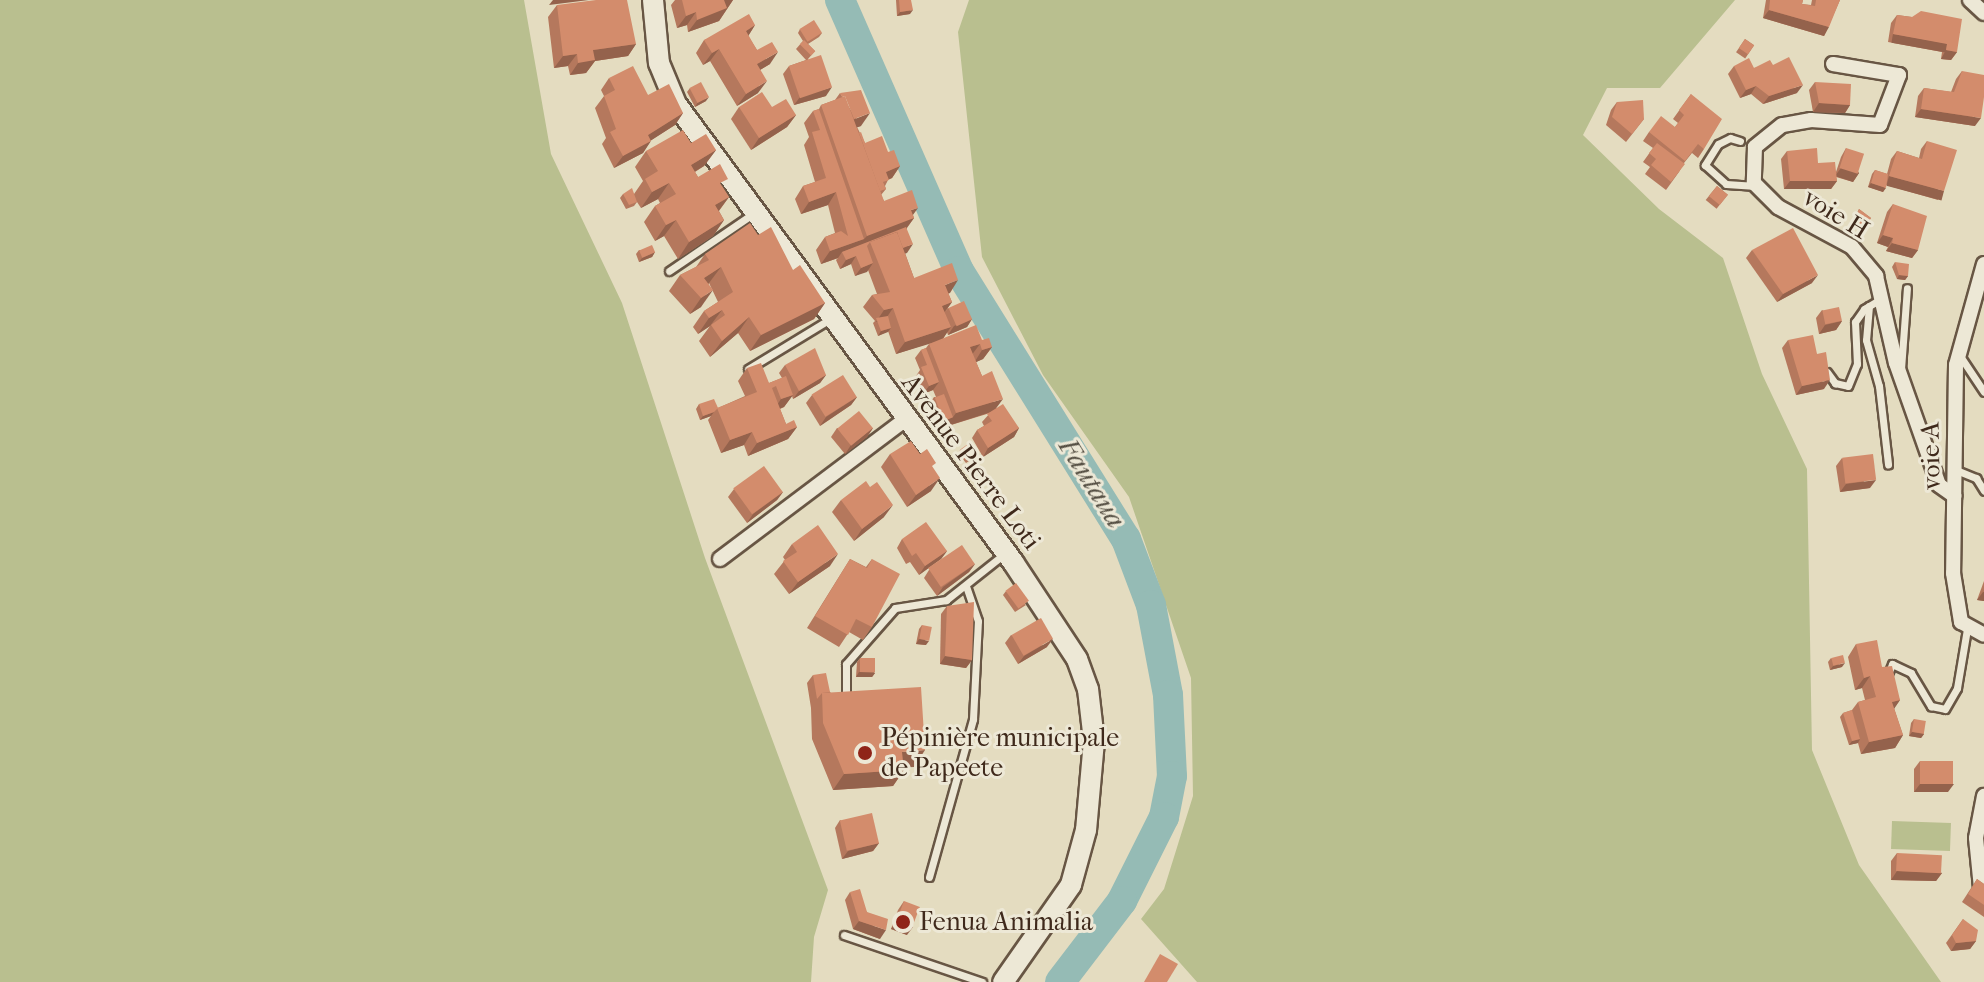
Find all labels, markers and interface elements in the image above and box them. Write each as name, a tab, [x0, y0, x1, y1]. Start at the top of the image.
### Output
street label: voie H	[1797, 182, 1875, 246]
street label: Avenue Pierre Loti	[895, 368, 1047, 556]
street label: voie A	[1915, 422, 1947, 490]
water label: Fautaua	[1051, 432, 1133, 534]
place label: Pépinière municipale de Papeete	[881, 722, 1119, 784]
marker: Pépinière municipale de Papeete	[856, 744, 874, 762]
place label: Fenua Animalia	[919, 906, 1093, 938]
marker: Fenua Animalia	[894, 913, 912, 931]

